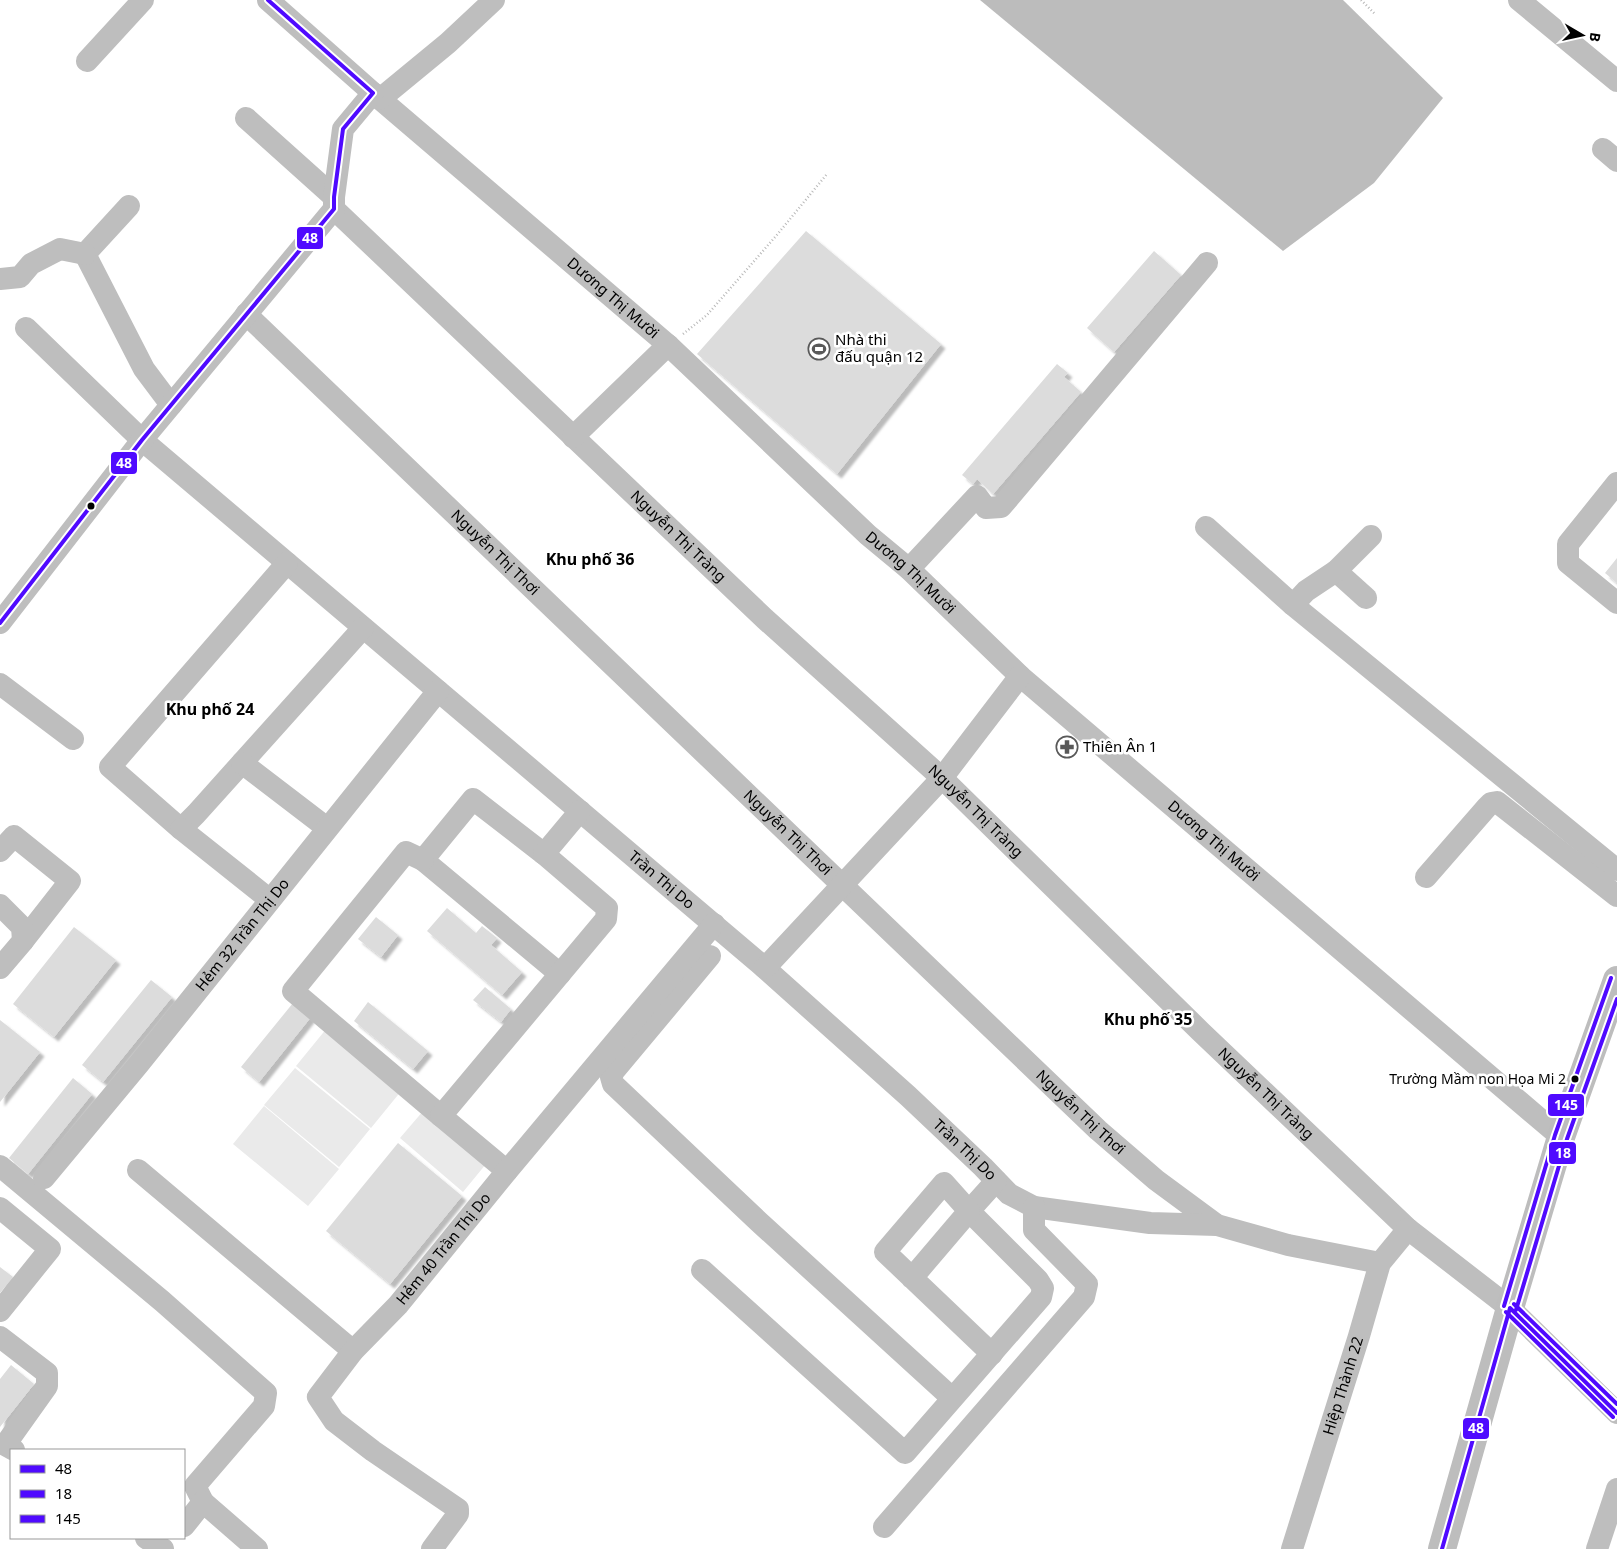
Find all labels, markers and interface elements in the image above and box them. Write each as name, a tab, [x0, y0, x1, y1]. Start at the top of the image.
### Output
north arrow	[1557, 10, 1607, 60]
text: B	[1585, 31, 1605, 43]
line badge: 48	[296, 226, 324, 250]
text: 48	[302, 228, 318, 247]
street label: Dương Thị Mười	[563, 252, 664, 342]
place label: Nhà thi đấu quận 12	[835, 329, 923, 366]
sports icon: Nhà thi đấu quận 12	[807, 337, 831, 361]
line badge: 48	[110, 451, 138, 475]
text: 48	[116, 453, 132, 472]
street label: Nguyễn Thị Tràng	[627, 485, 731, 586]
unlabelled marker	[86, 501, 96, 511]
street label: Nguyễn Thị Thơi	[447, 505, 544, 599]
street label: Dương Thị Mười	[862, 526, 961, 618]
district label: Khu phố 36	[546, 548, 634, 570]
district label: Khu phố 24	[166, 698, 254, 720]
pharmacy icon: Thiên Ân 1	[1055, 735, 1079, 759]
place label: Thiên Ân 1	[1083, 736, 1157, 756]
street label: Nguyễn Thị Tràng	[925, 760, 1028, 861]
street label: Nguyễn Thị Thơi	[740, 785, 837, 879]
street label: Dương Thị Mười	[1164, 795, 1265, 885]
street label: Trần Thị Do	[625, 846, 699, 913]
street label: Hẻm 32 Trần Thị Do	[190, 874, 293, 995]
district label: Khu phố 35	[1104, 1008, 1192, 1030]
street label: Nguyễn Thị Tràng	[1214, 1043, 1319, 1143]
street label: Nguyễn Thị Thơi	[1032, 1065, 1130, 1158]
place label: Trường Mầm non Họa Mi 2	[1389, 1069, 1566, 1088]
marker: Trường Mầm non Họa Mi 2	[1570, 1074, 1580, 1084]
line badge: 145	[1547, 1093, 1585, 1117]
text: 145	[1554, 1095, 1578, 1114]
street label: Trần Thị Do	[929, 1114, 1001, 1184]
line badge: 18	[1548, 1141, 1577, 1165]
text: 18	[1555, 1143, 1571, 1162]
street label: Hẻm 40 Trần Thị Do	[391, 1188, 495, 1309]
street label: Hiệp Thành 22	[1317, 1334, 1367, 1437]
line badge: 48	[1462, 1417, 1490, 1440]
text: 48	[1468, 1418, 1484, 1437]
legend	[10, 1449, 185, 1539]
text: 48	[55, 1458, 72, 1478]
text: 18	[55, 1483, 72, 1503]
text: 145	[55, 1508, 81, 1528]

